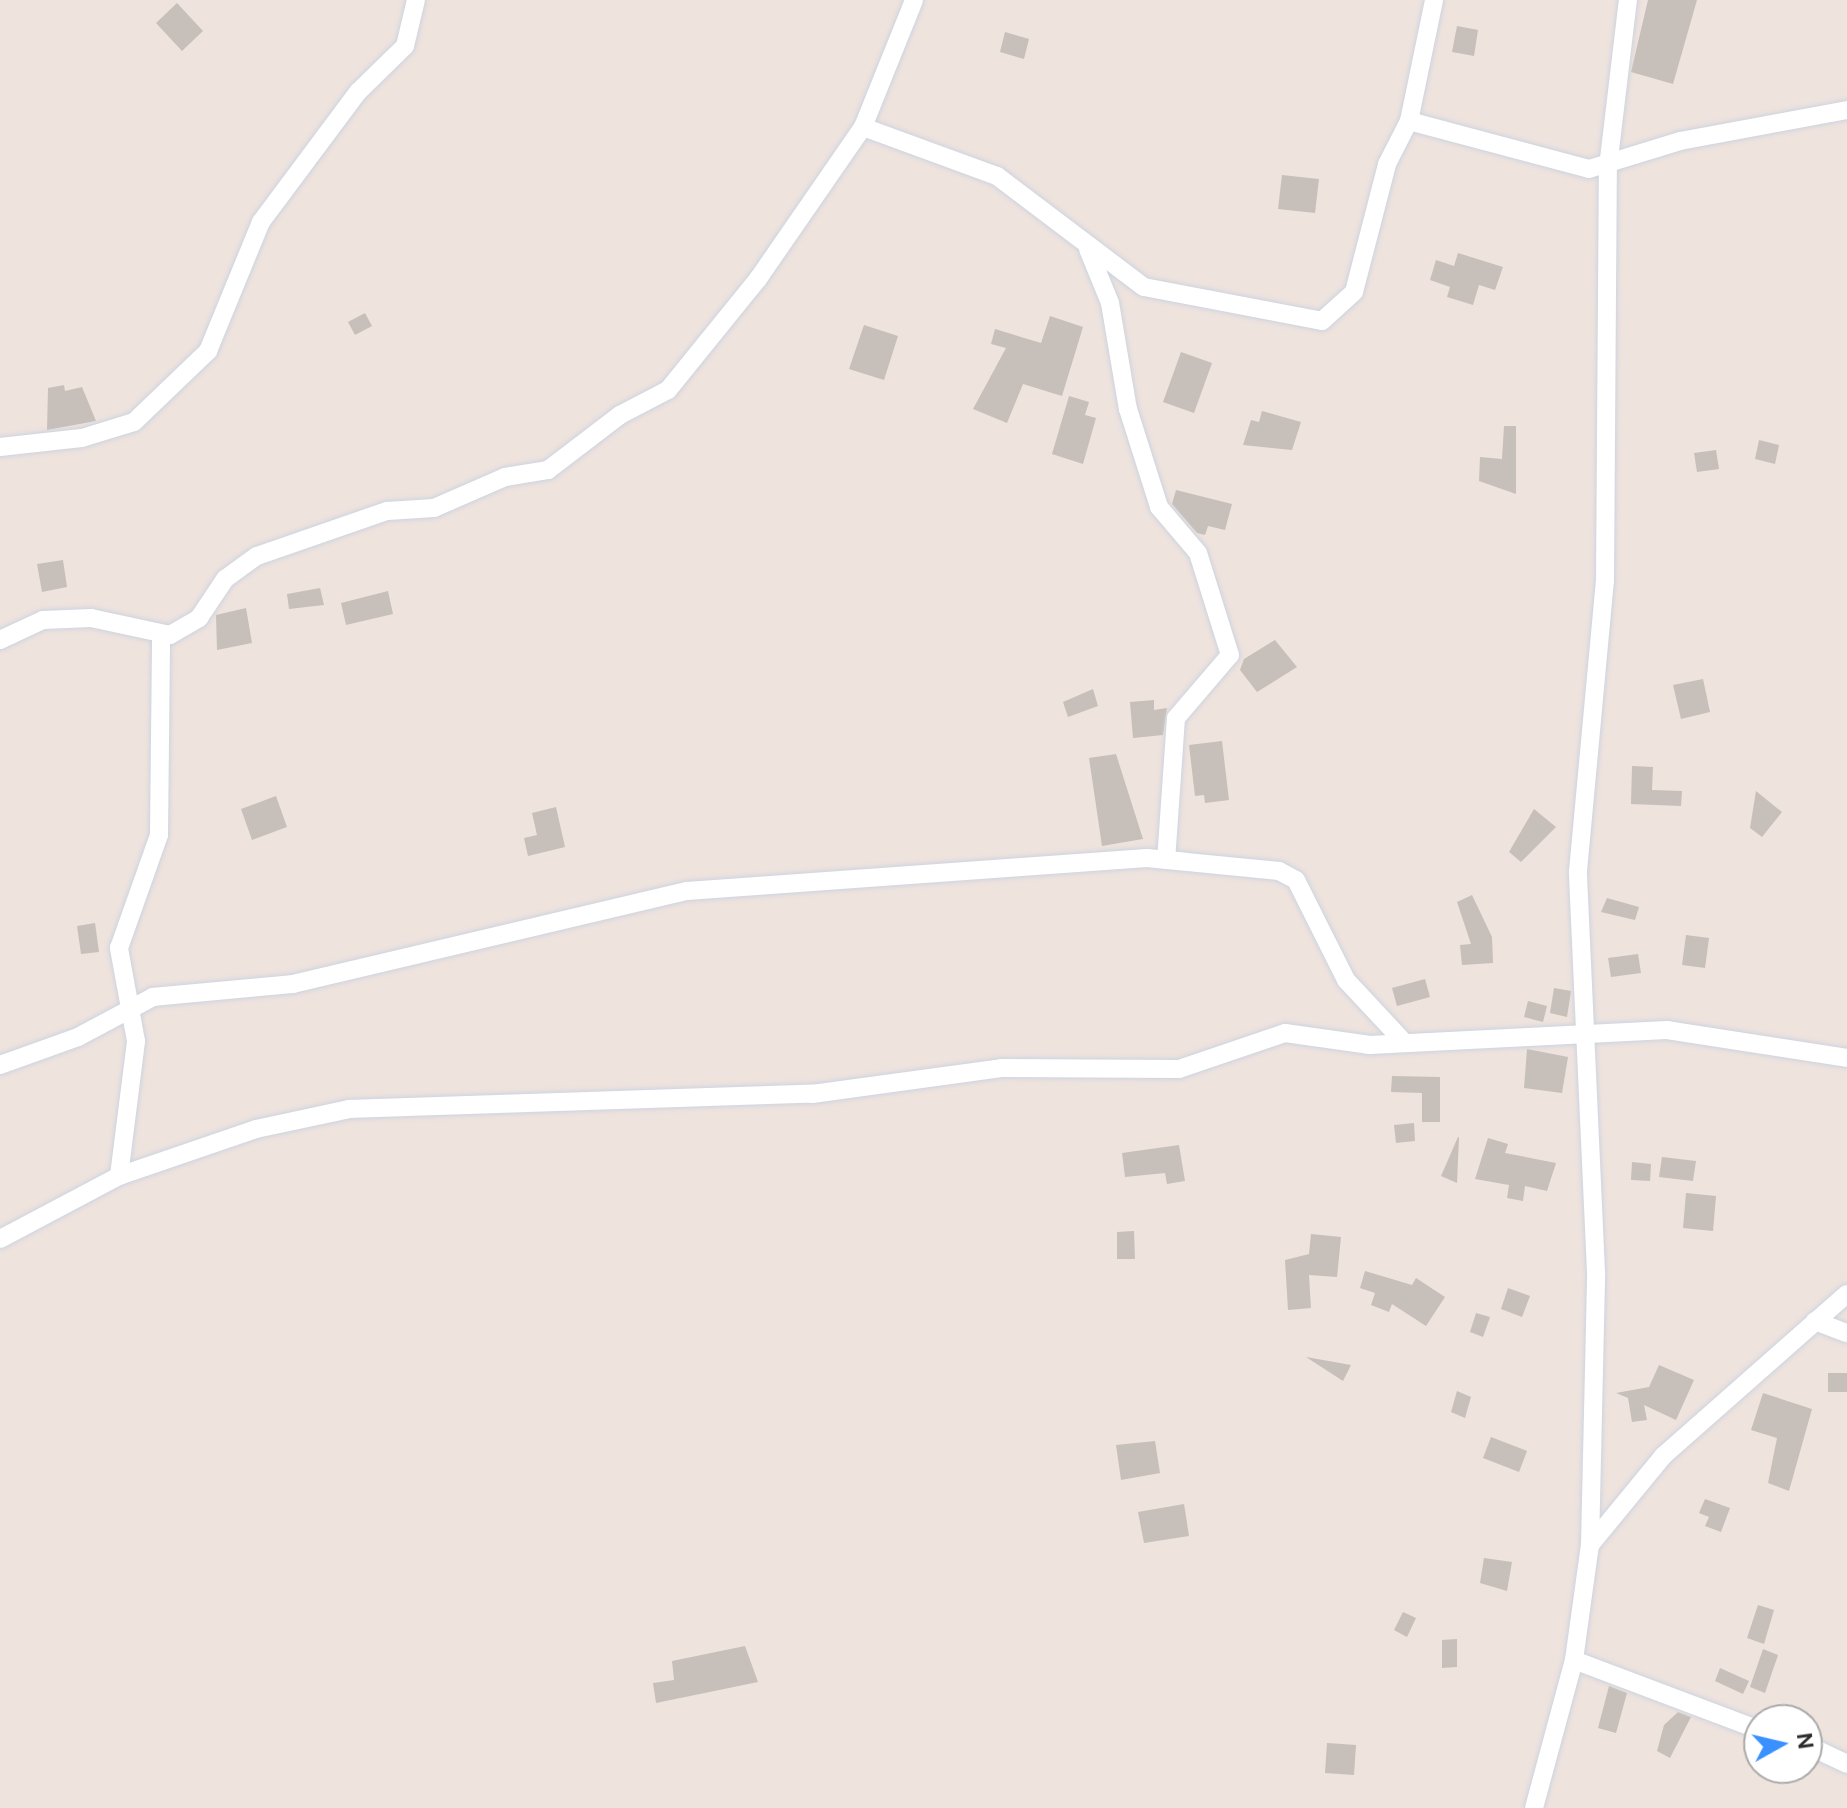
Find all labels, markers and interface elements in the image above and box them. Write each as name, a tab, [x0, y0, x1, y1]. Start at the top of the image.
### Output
north arrow	[1743, 1704, 1823, 1784]
text: N	[1790, 1731, 1821, 1751]

